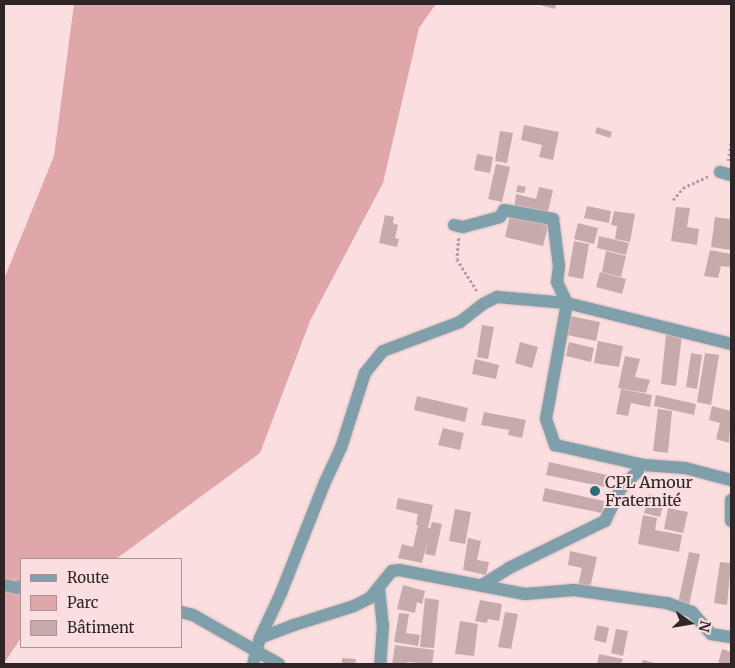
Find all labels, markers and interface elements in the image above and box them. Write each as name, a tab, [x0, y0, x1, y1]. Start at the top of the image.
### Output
place label: CPL Amour Fraternité	[605, 472, 693, 510]
marker: CPL Amour Fraternité	[589, 485, 601, 497]
legend	[20, 558, 182, 648]
text: Route	[67, 568, 109, 587]
text: Parc	[67, 593, 98, 612]
north arrow	[665, 598, 715, 648]
text: Bâtiment	[67, 618, 134, 637]
text: N	[695, 619, 715, 634]

